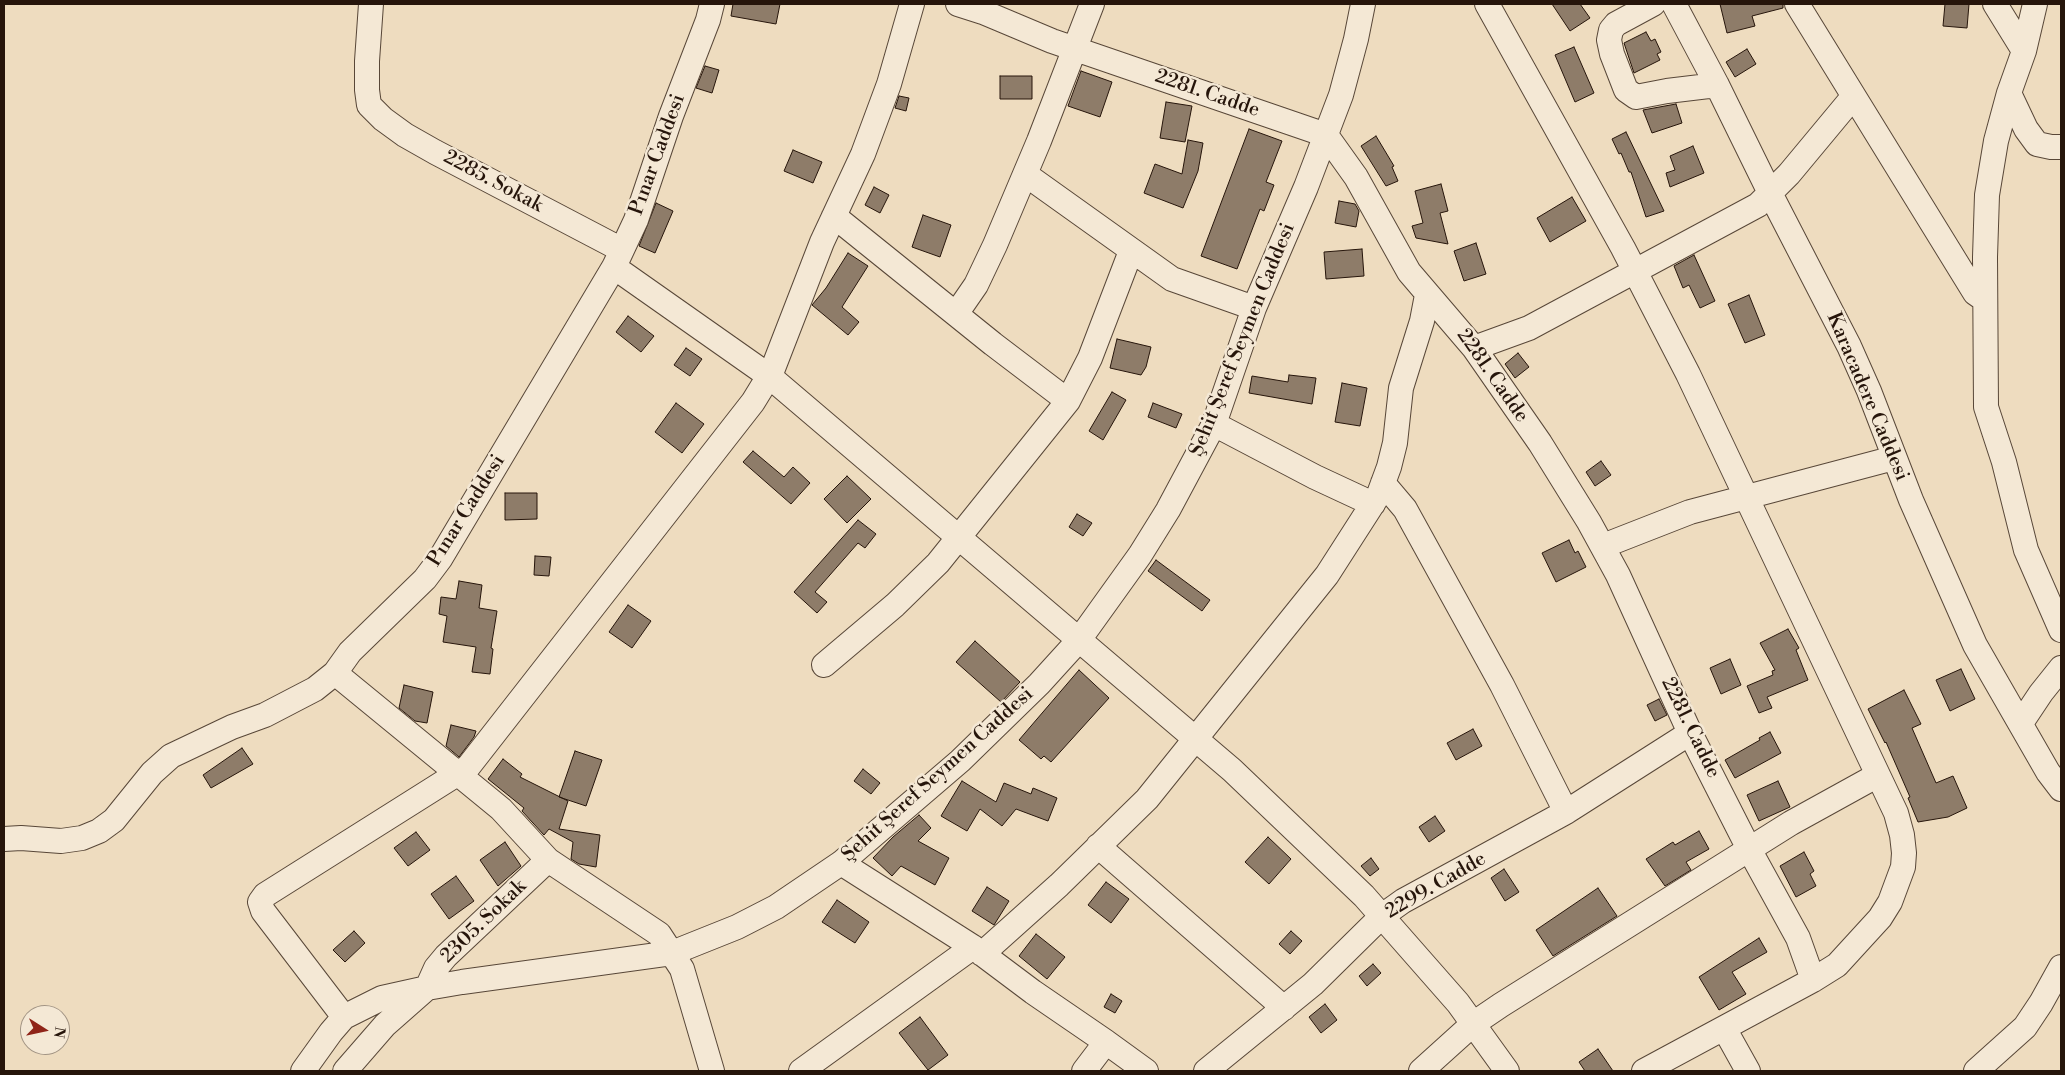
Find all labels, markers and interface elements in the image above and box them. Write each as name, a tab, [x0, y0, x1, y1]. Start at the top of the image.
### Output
street label: 2281. Cadde	[1152, 65, 1262, 123]
street label: Pınar Caddesi	[625, 91, 691, 219]
street label: 2285. Sokak	[439, 146, 547, 218]
street label: Şehit Şeref Seymen Caddesi	[1185, 220, 1301, 460]
street label: Karacadere Caddesi	[1821, 309, 1913, 485]
street label: 2281. Cadde	[1451, 325, 1533, 427]
street label: Pınar Caddesi	[423, 451, 511, 571]
street label: 2281. Cadde	[1655, 674, 1725, 782]
street label: Şehit Şeref Seymen Caddesi	[837, 683, 1039, 867]
street label: 2299. Cadde	[1381, 848, 1491, 924]
street label: 2305. Sokak	[436, 875, 532, 969]
north arrow	[20, 1005, 70, 1055]
text: N	[49, 1025, 69, 1039]

